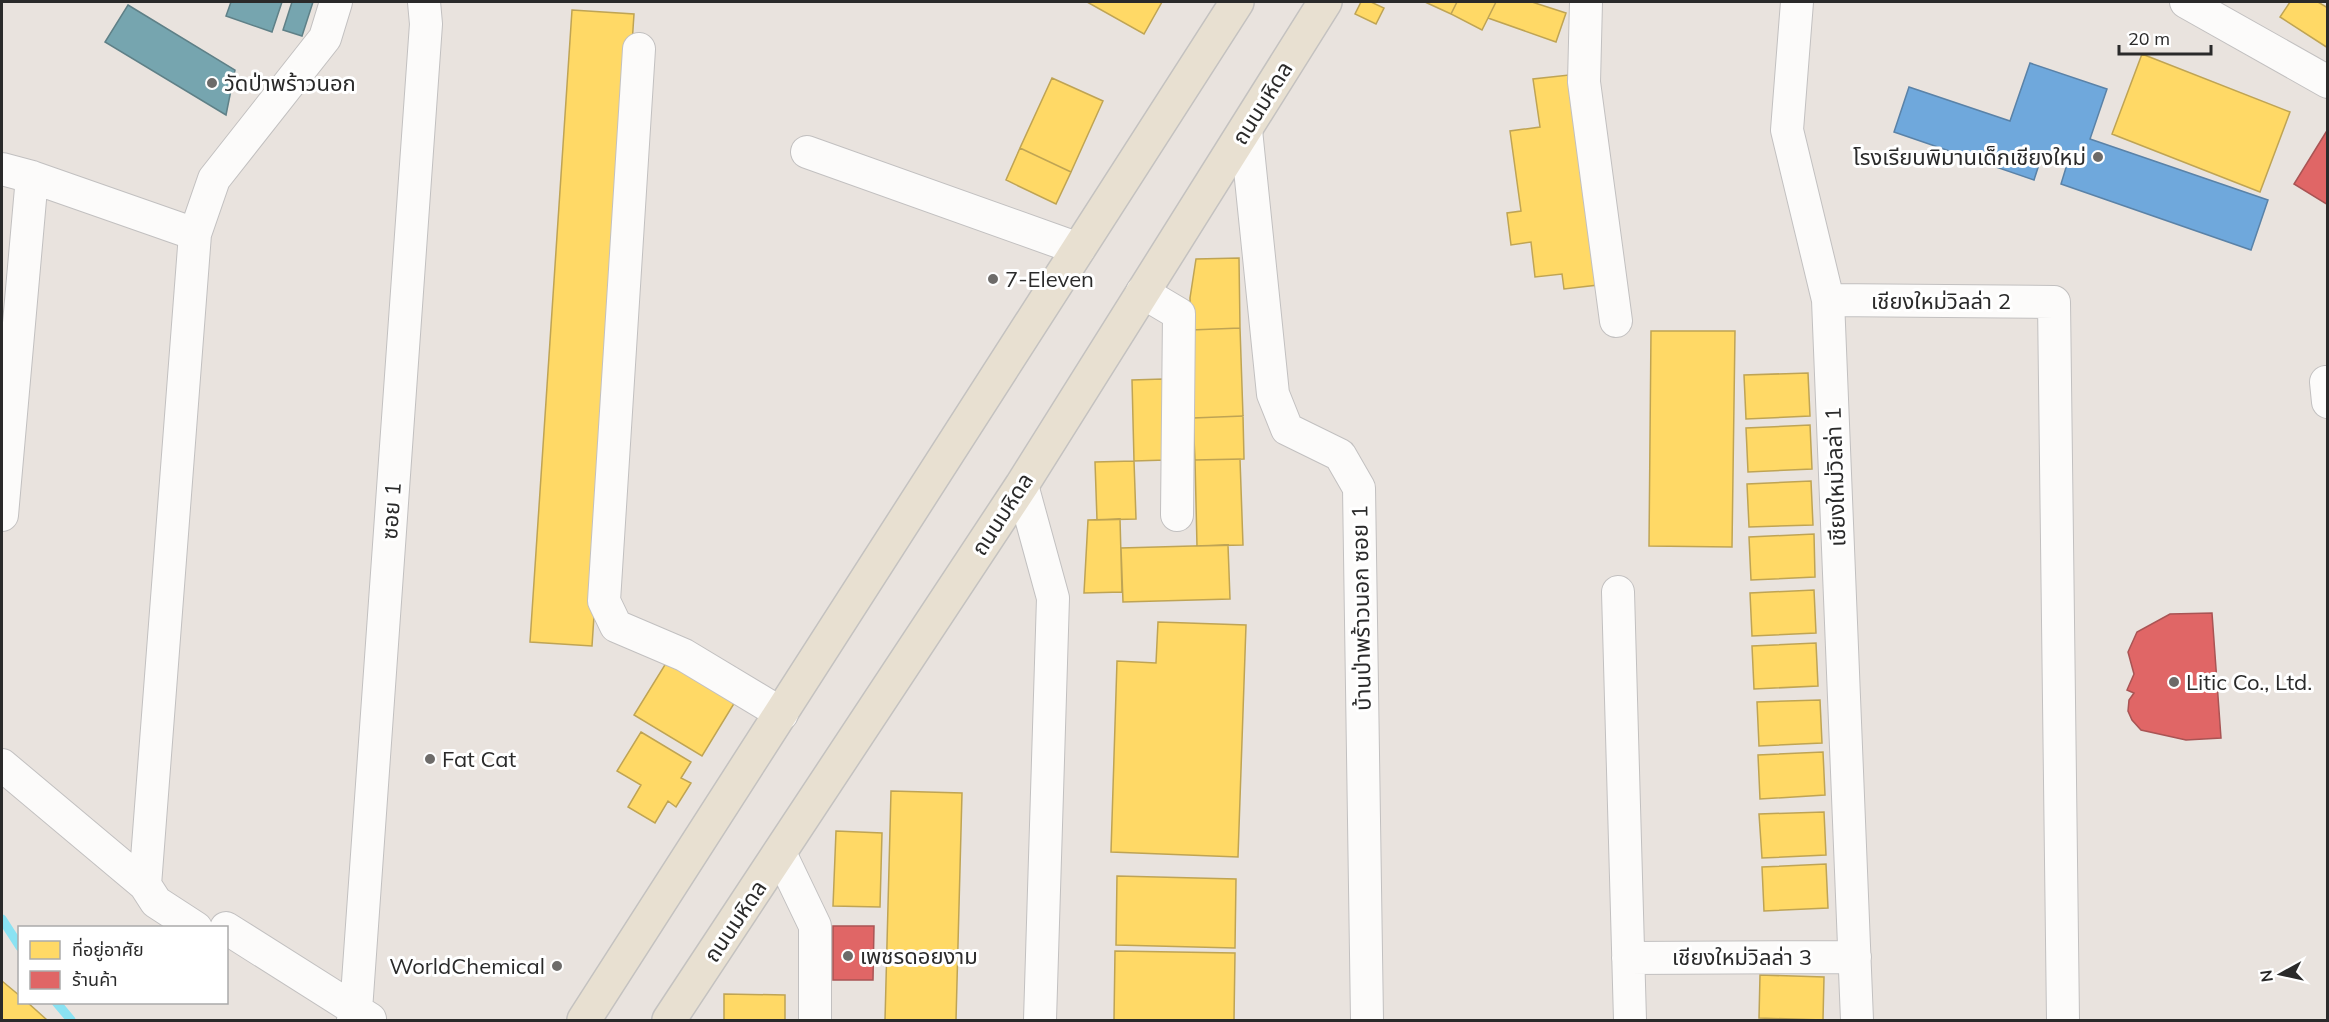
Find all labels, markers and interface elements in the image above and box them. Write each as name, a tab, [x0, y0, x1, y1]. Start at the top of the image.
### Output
scale bar	[2119, 18, 2210, 56]
text: 20 m	[2128, 27, 2170, 50]
street label: ถนนมหิดล	[1226, 56, 1298, 150]
place label: วัดป่าพร้าวนอก	[224, 69, 356, 97]
marker: วัดป่าพร้าวนอก	[205, 76, 219, 90]
place label: โรงเรียนพิมานเด็กเชียงใหม่	[1853, 143, 2086, 171]
marker: โรงเรียนพิมานเด็กเชียงใหม่	[2091, 150, 2105, 164]
place label: 7-Eleven	[1005, 265, 1094, 293]
marker: 7-Eleven	[986, 272, 1000, 286]
street label: เชียงใหม่วิลล่า 2	[1871, 287, 2011, 315]
street label: เชียงใหม่วิลล่า 1	[1819, 407, 1851, 547]
street label: ถนนมหิดล	[965, 467, 1039, 561]
street label: ซอย 1	[375, 482, 407, 540]
street label: บ้านป่าพร้าวนอก ซอย 1	[1345, 505, 1377, 711]
place label: Litic Co., Ltd.	[2186, 668, 2312, 696]
marker: Litic Co., Ltd.	[2167, 675, 2181, 689]
place label: Fat Cat	[442, 745, 516, 773]
marker: Fat Cat	[423, 752, 437, 766]
street label: ถนนมหิดล	[697, 875, 773, 967]
legend	[18, 926, 228, 1004]
text: ที่อยู่อาศัย	[72, 937, 144, 962]
place label: เพชรดอยงาม	[860, 942, 978, 970]
street label: เชียงใหม่วิลล่า 3	[1672, 943, 1812, 971]
north arrow	[2251, 944, 2311, 1004]
marker: เพชรดอยงาม	[841, 949, 855, 963]
place label: WorldChemical	[389, 952, 545, 980]
marker: WorldChemical	[550, 959, 564, 973]
text: ร้านค้า	[72, 968, 118, 991]
text: N	[2255, 969, 2277, 983]

